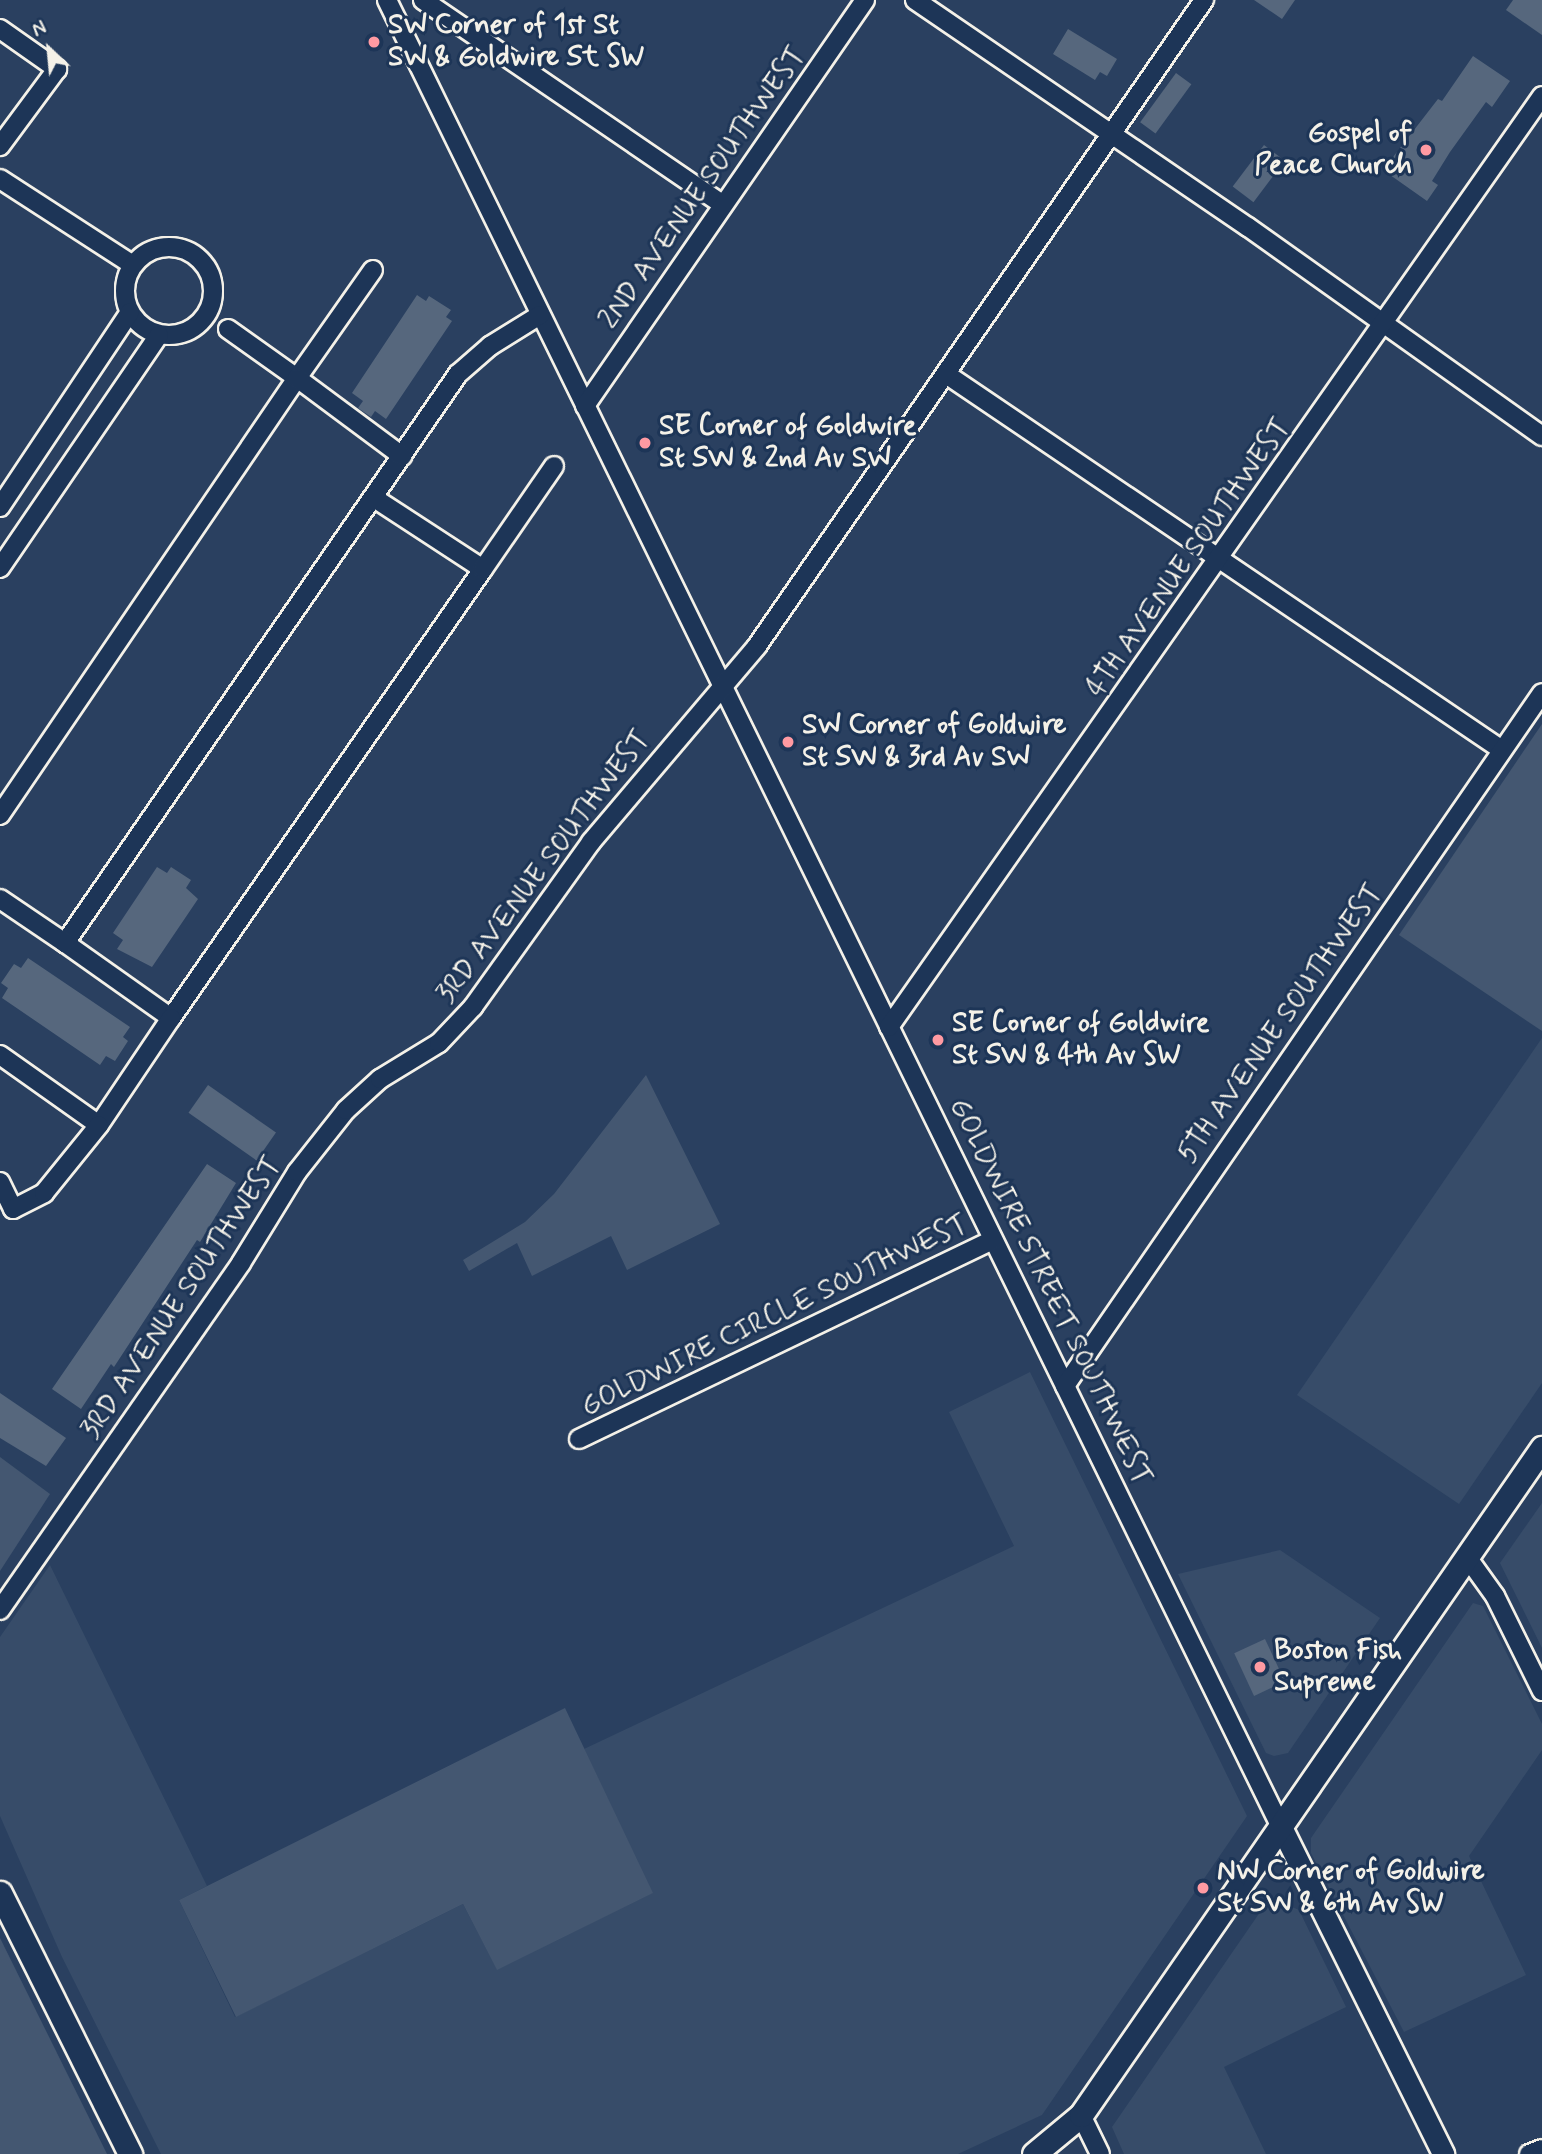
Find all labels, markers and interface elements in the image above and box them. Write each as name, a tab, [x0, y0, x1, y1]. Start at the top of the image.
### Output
place label: SW Corner of 1st St SW & Goldwire St SW	[388, 9, 639, 75]
north arrow	[14, 14, 84, 84]
text: N	[28, 16, 51, 44]
marker: SW Corner of 1st St SW & Goldwire St SW	[366, 34, 382, 50]
street label: 2ND AVENUE SOUTHWEST	[593, 41, 813, 335]
place label: Gospel of Peace Church	[1248, 117, 1412, 183]
marker: Gospel of Peace Church	[1418, 142, 1434, 158]
place label: SE Corner of Goldwire St SW & 2nd Av SW	[659, 410, 928, 476]
street label: 4TH AVENUE SOUTHWEST	[1080, 413, 1298, 703]
marker: SE Corner of Goldwire St SW & 2nd Av SW	[637, 435, 653, 451]
place label: SW Corner of Goldwire St SW & 3rd Av SW	[802, 709, 1078, 775]
street label: 3RD AVENUE SOUTHWEST	[431, 724, 657, 1010]
marker: SW Corner of Goldwire St SW & 3rd Av SW	[780, 734, 796, 750]
street label: 5TH AVENUE SOUTHWEST	[1172, 878, 1390, 1170]
place label: SE Corner of Goldwire St SW & 4th Av SW	[952, 1007, 1221, 1073]
marker: SE Corner of Goldwire St SW & 4th Av SW	[930, 1032, 946, 1048]
street label: GOLDWIRE STREET SOUTHWEST	[941, 1093, 1159, 1491]
street label: 3RD AVENUE SOUTHWEST	[75, 1151, 289, 1445]
street label: GOLDWIRE CIRCLE SOUTHWEST	[576, 1207, 974, 1425]
place label: Boston Fish Supreme	[1274, 1634, 1400, 1700]
marker: Boston Fish Supreme	[1252, 1659, 1268, 1675]
place label: NW Corner of Goldwire St SW & 6th Av SW	[1217, 1855, 1496, 1921]
marker: NW Corner of Goldwire St SW & 6th Av SW	[1195, 1880, 1211, 1896]

